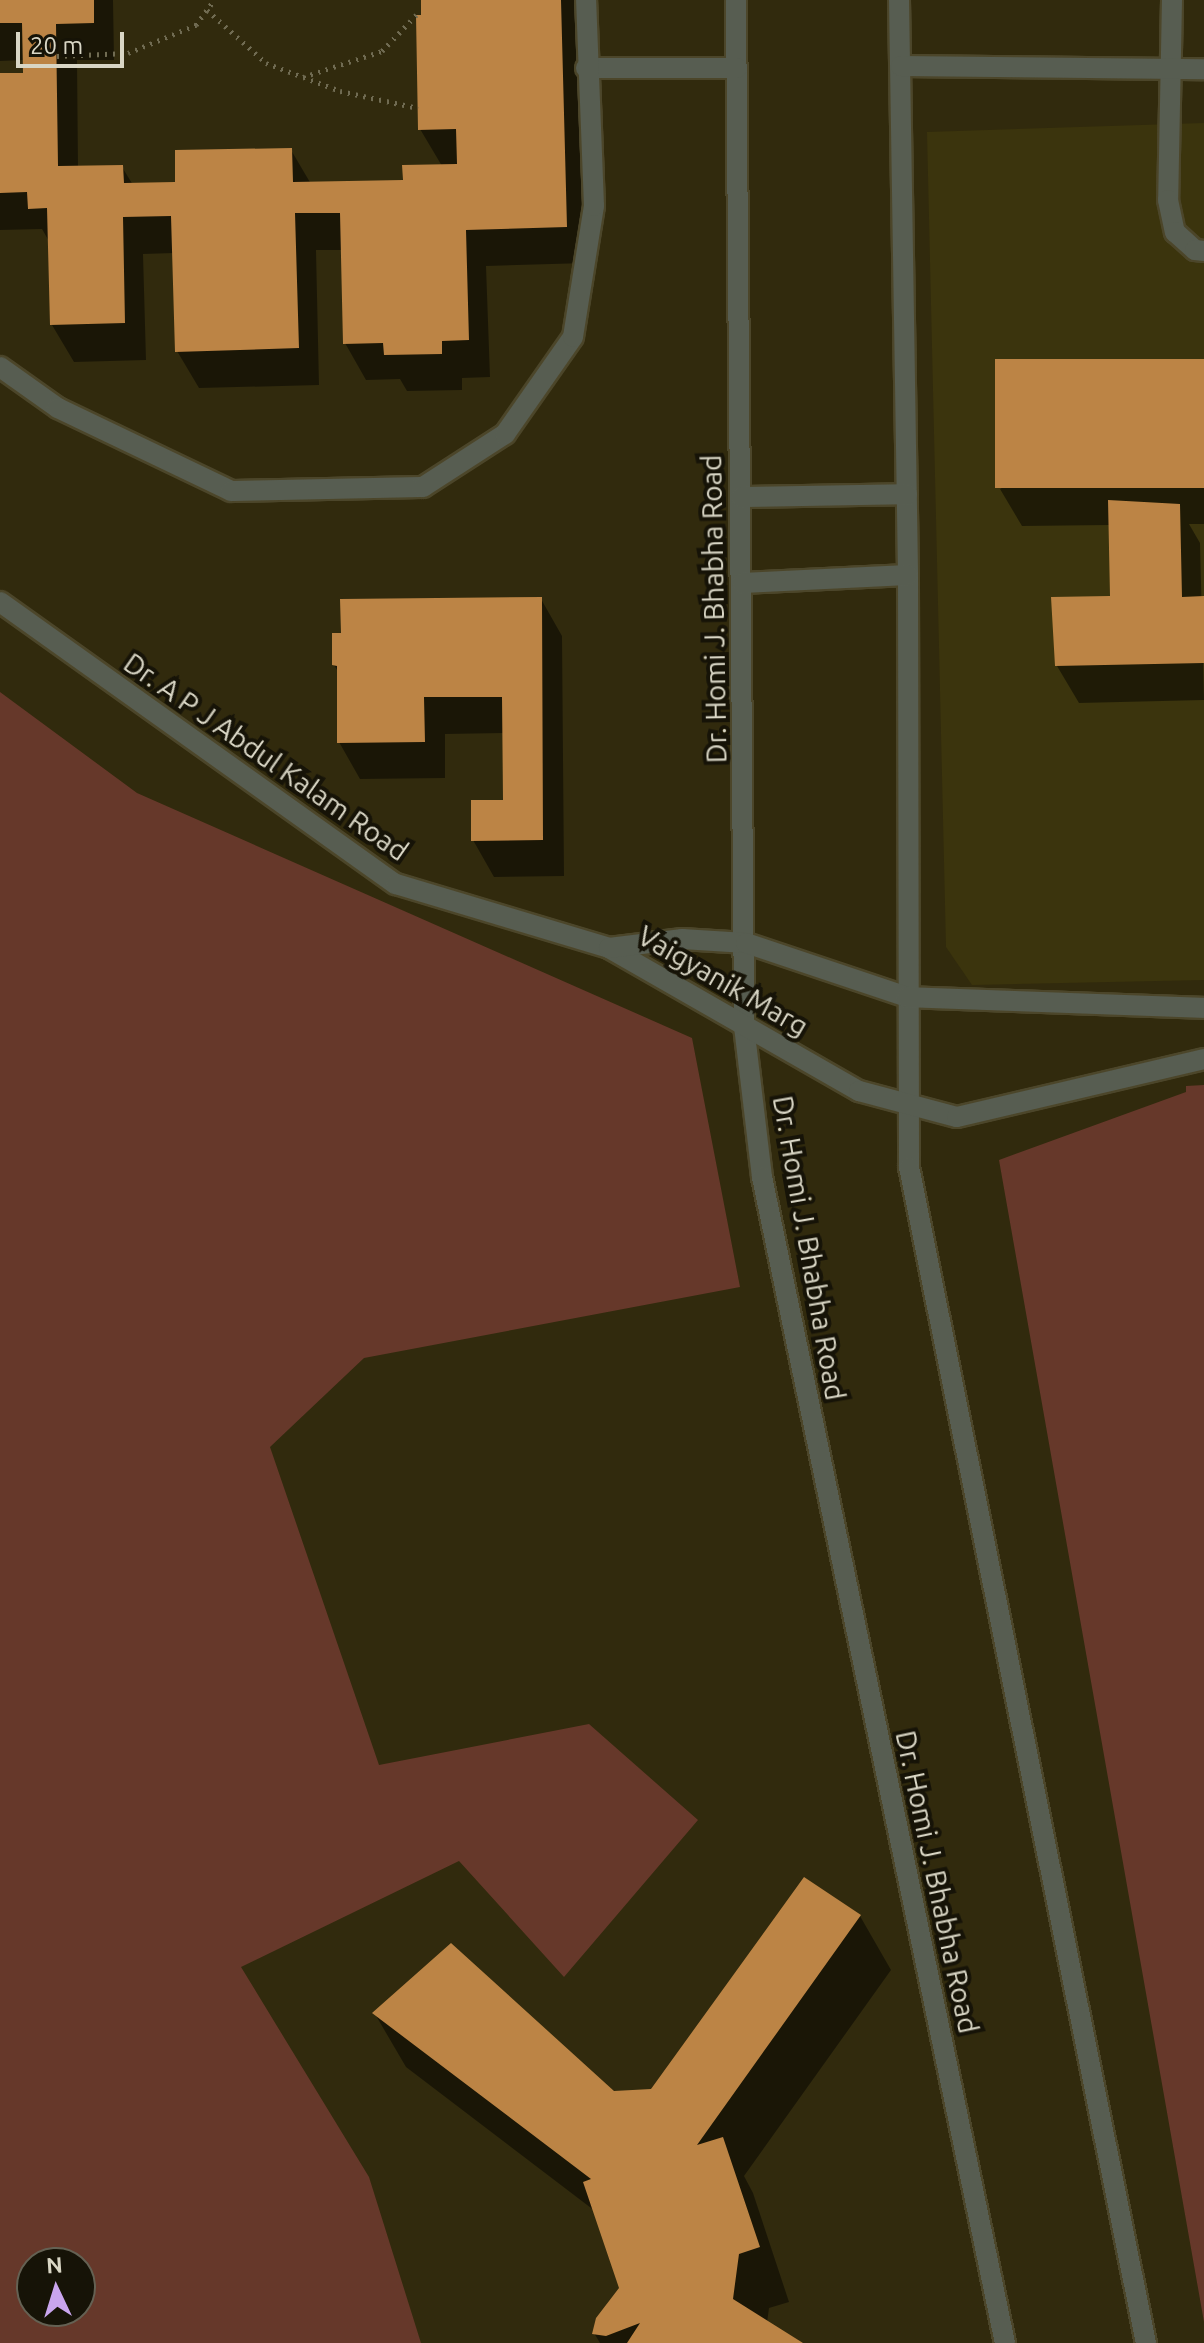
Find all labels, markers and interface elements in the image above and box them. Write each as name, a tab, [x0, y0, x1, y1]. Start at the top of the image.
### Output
scale bar	[20, 16, 128, 66]
text: 20 m	[30, 32, 83, 59]
street label: Dr. Homi J. Bhabha Road	[695, 454, 733, 764]
street label: Dr. A P J Abdul Kalam Road	[117, 646, 415, 868]
street label: Vaigyanik Marg	[632, 919, 814, 1043]
street label: Dr. Homi J. Bhabha Road	[766, 1093, 852, 1403]
street label: Dr. Homi J. Bhabha Road	[888, 1728, 986, 2036]
north arrow	[16, 2247, 96, 2327]
text: N	[45, 2252, 63, 2278]

